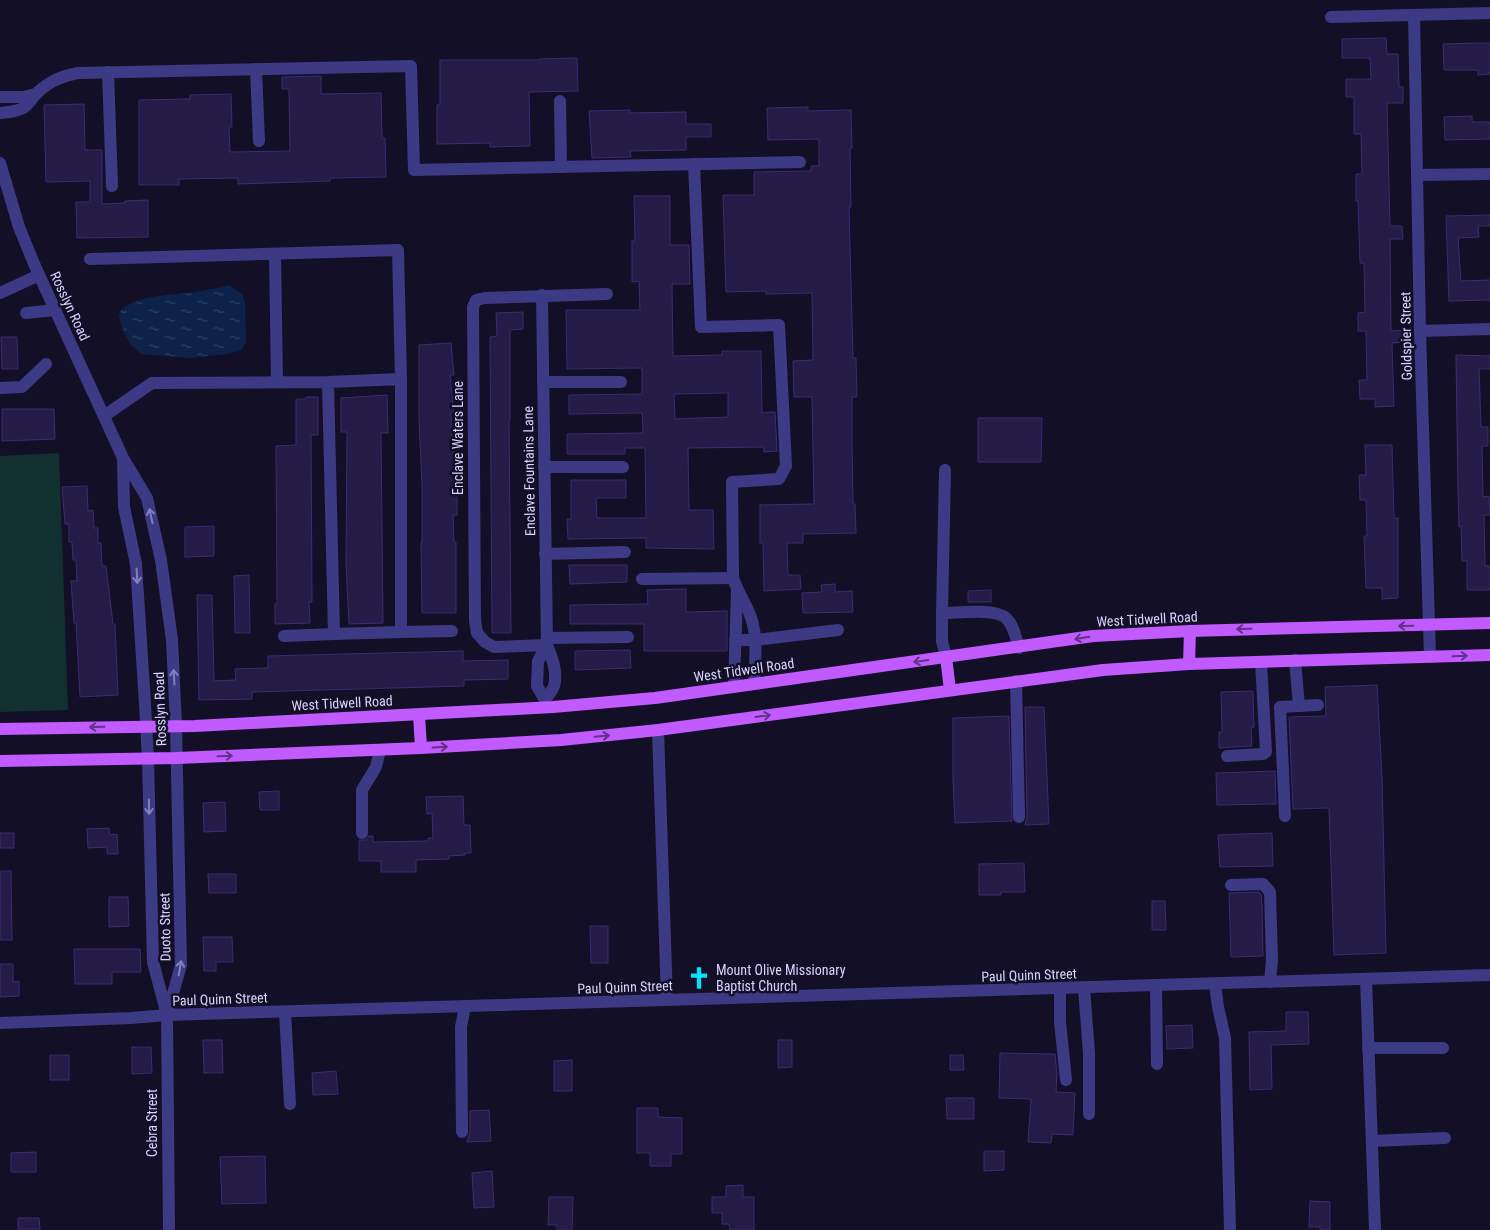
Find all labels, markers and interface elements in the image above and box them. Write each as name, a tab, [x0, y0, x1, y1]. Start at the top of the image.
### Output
street label: Rosslyn Road	[47, 269, 93, 343]
street label: Goldspier Street	[1397, 291, 1415, 381]
street label: Enclave Waters Lane	[450, 381, 466, 495]
street label: Enclave Fountains Lane	[520, 405, 538, 536]
one-way arrow	[146, 508, 155, 524]
one-way arrow	[133, 568, 142, 584]
street label: West Tidwell Road	[1096, 608, 1198, 630]
one-way arrow	[1399, 621, 1415, 631]
one-way arrow	[1236, 624, 1252, 634]
one-way arrow	[1074, 633, 1090, 643]
one-way arrow	[1452, 651, 1468, 660]
street label: West Tidwell Road	[693, 655, 795, 685]
one-way arrow	[913, 656, 929, 666]
one-way arrow	[169, 669, 178, 685]
street label: Rosslyn Road	[151, 672, 169, 746]
street label: West Tidwell Road	[291, 692, 393, 714]
one-way arrow	[755, 710, 771, 720]
one-way arrow	[89, 722, 106, 732]
one-way arrow	[594, 731, 610, 741]
one-way arrow	[432, 742, 448, 751]
one-way arrow	[217, 751, 233, 760]
one-way arrow	[144, 799, 154, 815]
street label: Duoto Street	[156, 892, 174, 962]
one-way arrow	[175, 961, 185, 977]
place label: Mount Olive Missionary Baptist Church	[716, 962, 846, 994]
church icon: Mount Olive Missionary Baptist Church	[686, 965, 712, 991]
street label: Paul Quinn Street	[981, 965, 1077, 985]
street label: Paul Quinn Street	[577, 977, 673, 997]
street label: Paul Quinn Street	[172, 989, 268, 1009]
street label: Cebra Street	[144, 1089, 160, 1157]

